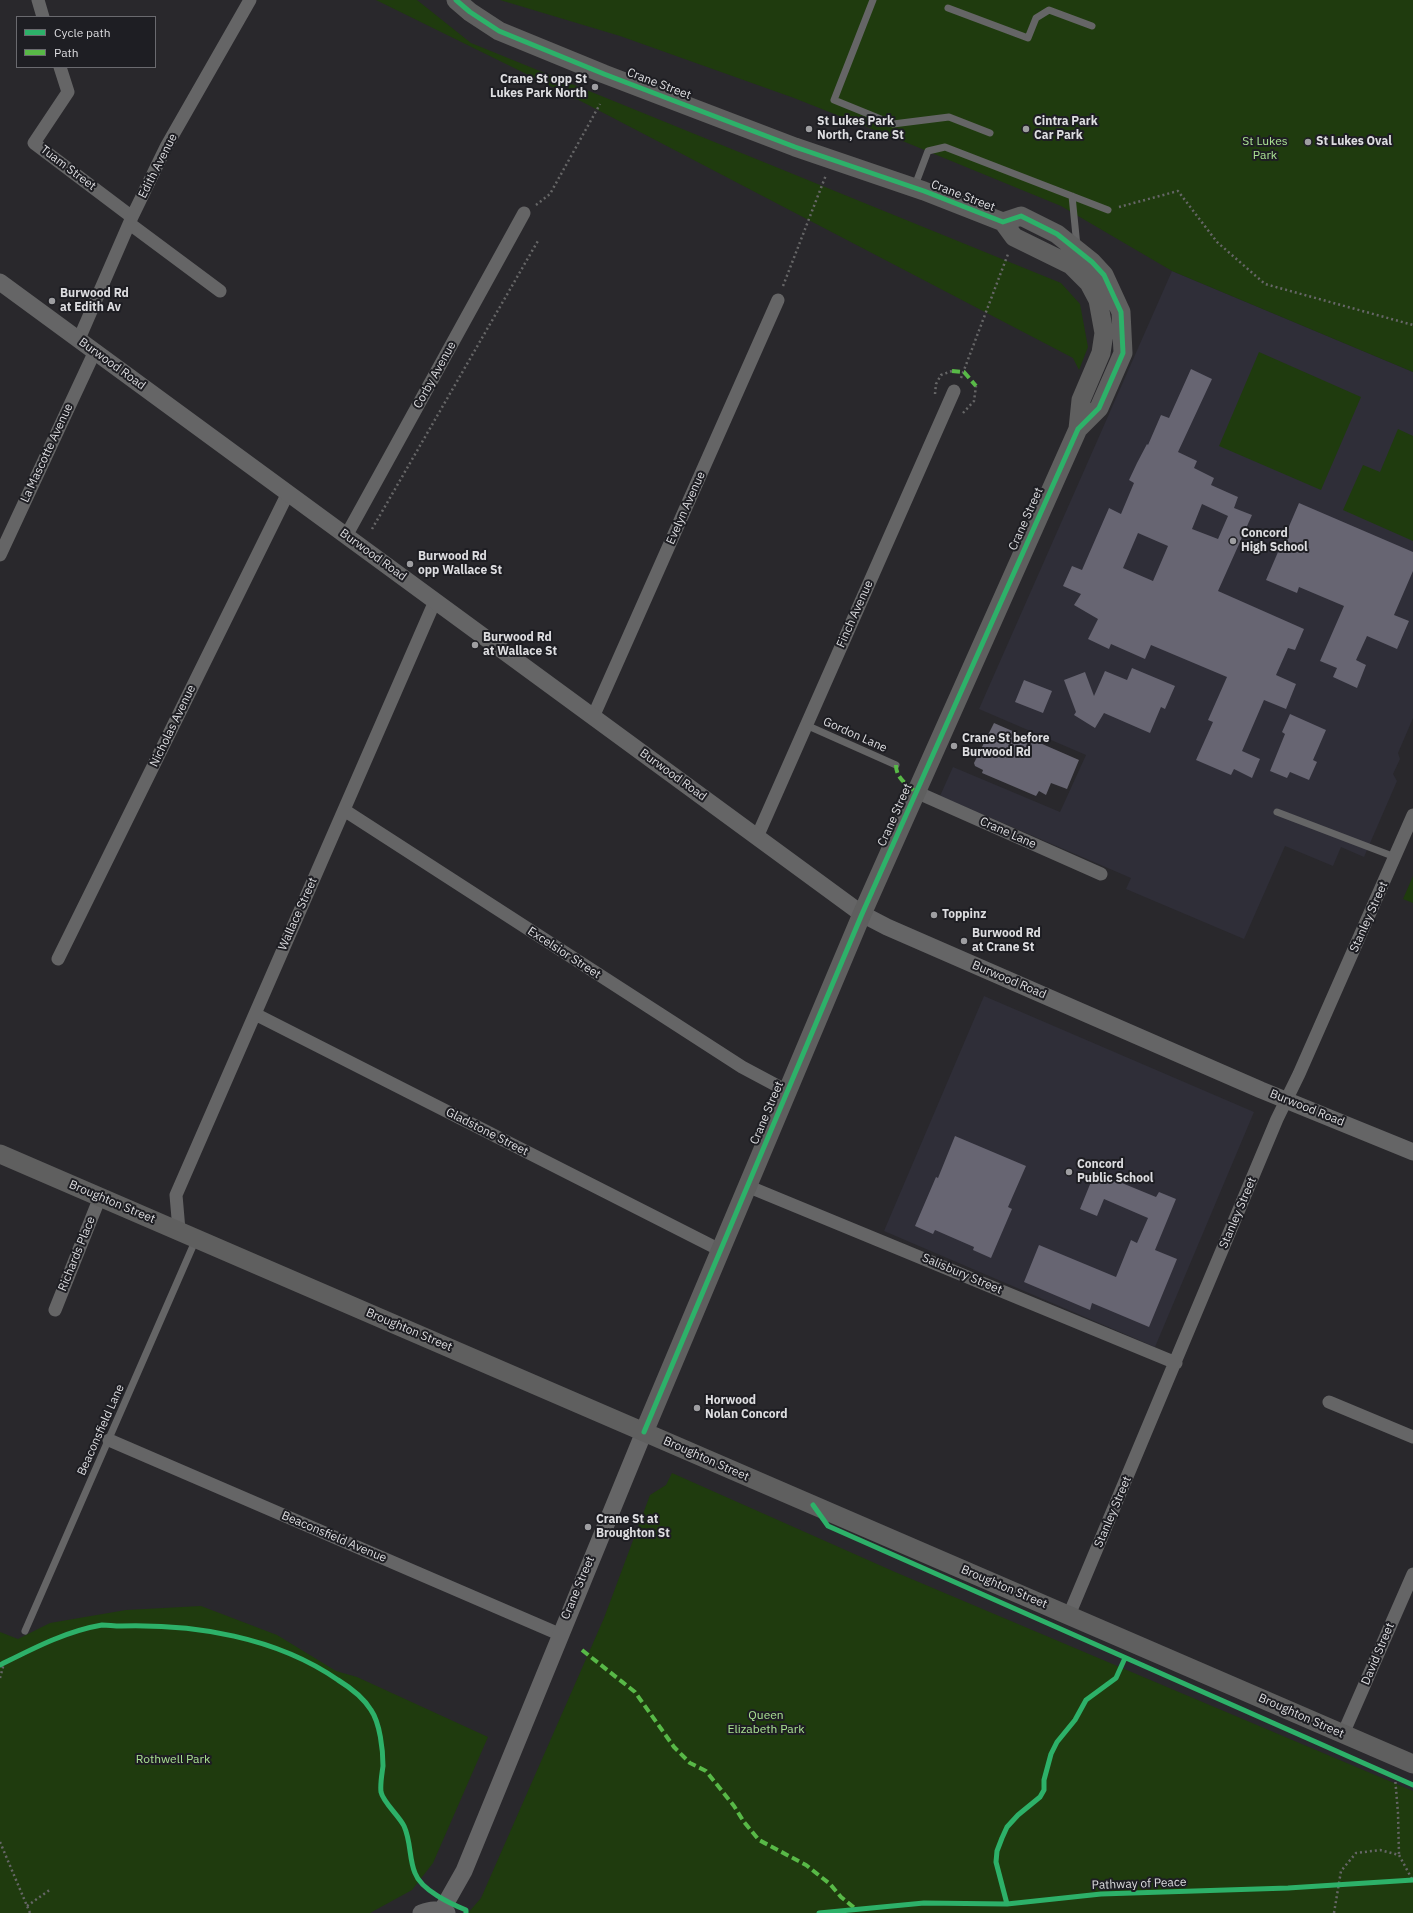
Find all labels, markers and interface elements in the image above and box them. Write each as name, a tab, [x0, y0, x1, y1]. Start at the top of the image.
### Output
legend	[16, 16, 156, 68]
text: Cycle path	[54, 25, 111, 40]
text: Path	[54, 45, 79, 60]
street label: Crane Street	[625, 65, 693, 103]
place label: Crane St opp St Lukes Park North	[490, 73, 587, 101]
marker: Crane St opp St Lukes Park North	[590, 82, 600, 92]
place label: St Lukes Park North, Crane St	[817, 115, 904, 143]
place label: Cintra Park Car Park	[1034, 115, 1098, 143]
marker: St Lukes Park North, Crane St	[804, 124, 814, 134]
marker: Cintra Park Car Park	[1021, 124, 1031, 134]
street label: Edith Avenue	[136, 131, 180, 201]
park label: St Lukes Park	[1242, 135, 1288, 163]
place label: St Lukes Oval	[1316, 135, 1392, 149]
marker: St Lukes Oval	[1303, 137, 1313, 147]
street label: Tuam Street	[37, 142, 99, 194]
street label: Crane Street	[929, 177, 997, 215]
place label: Burwood Rd at Edith Av	[60, 287, 129, 315]
marker: Burwood Rd at Edith Av	[47, 296, 57, 306]
street label: Burwood Road	[76, 335, 148, 393]
street label: Corby Avenue	[411, 339, 459, 411]
street label: La Mascotte Avenue	[18, 401, 76, 505]
street label: Evelyn Avenue	[664, 469, 708, 547]
street label: Crane Street	[1006, 485, 1046, 553]
street label: Burwood Road	[337, 526, 409, 584]
place label: Concord High School	[1241, 527, 1308, 555]
marker: Concord High School	[1228, 536, 1238, 546]
place label: Burwood Rd opp Wallace St	[418, 550, 502, 578]
marker: Burwood Rd opp Wallace St	[405, 559, 415, 569]
street label: Finch Avenue	[834, 578, 876, 650]
place label: Burwood Rd at Wallace St	[483, 631, 557, 659]
marker: Burwood Rd at Wallace St	[470, 640, 480, 650]
street label: Nicholas Avenue	[147, 683, 199, 769]
street label: Gordon Lane	[821, 714, 889, 756]
place label: Crane St before Burwood Rd	[962, 732, 1050, 760]
marker: Crane St before Burwood Rd	[949, 741, 959, 751]
street label: Burwood Road	[637, 746, 709, 804]
street label: Crane Street	[875, 781, 915, 849]
street label: Crane Lane	[978, 814, 1038, 852]
street label: Wallace Street	[276, 875, 320, 953]
street label: Stanley Street	[1347, 879, 1391, 955]
place label: Toppinz	[942, 908, 986, 922]
marker: Toppinz	[929, 910, 939, 920]
street label: Excelsior Street	[525, 924, 603, 982]
place label: Burwood Rd at Crane St	[972, 927, 1041, 955]
marker: Burwood Rd at Crane St	[959, 936, 969, 946]
street label: Burwood Road	[970, 958, 1048, 1002]
street label: Crane Street	[747, 1079, 787, 1147]
street label: Burwood Road	[1268, 1087, 1346, 1129]
street label: Gladstone Street	[443, 1105, 531, 1159]
place label: Concord Public School	[1077, 1158, 1153, 1186]
marker: Concord Public School	[1064, 1167, 1074, 1177]
street label: Stanley Street	[1217, 1175, 1259, 1251]
street label: Broughton Street	[67, 1177, 157, 1227]
street label: Richards Place	[55, 1214, 99, 1294]
street label: Salisbury Street	[920, 1251, 1004, 1297]
street label: Broughton Street	[364, 1305, 454, 1355]
street label: Beaconsfield Lane	[74, 1382, 128, 1478]
place label: Horwood Nolan Concord	[705, 1394, 788, 1422]
marker: Horwood Nolan Concord	[692, 1403, 702, 1413]
street label: Broughton Street	[661, 1434, 751, 1484]
street label: Stanley Street	[1092, 1474, 1134, 1550]
street label: Beaconsfield Avenue	[279, 1508, 389, 1566]
place label: Crane St at Broughton St	[596, 1513, 670, 1541]
marker: Crane St at Broughton St	[583, 1522, 593, 1532]
street label: Crane Street	[558, 1554, 598, 1622]
street label: Broughton Street	[959, 1562, 1049, 1612]
street label: David Street	[1358, 1621, 1398, 1687]
street label: Broughton Street	[1256, 1691, 1346, 1741]
park label: Queen Elizabeth Park	[728, 1709, 804, 1737]
park label: Rothwell Park	[136, 1753, 210, 1767]
street label: Pathway of Peace	[1091, 1875, 1187, 1893]

